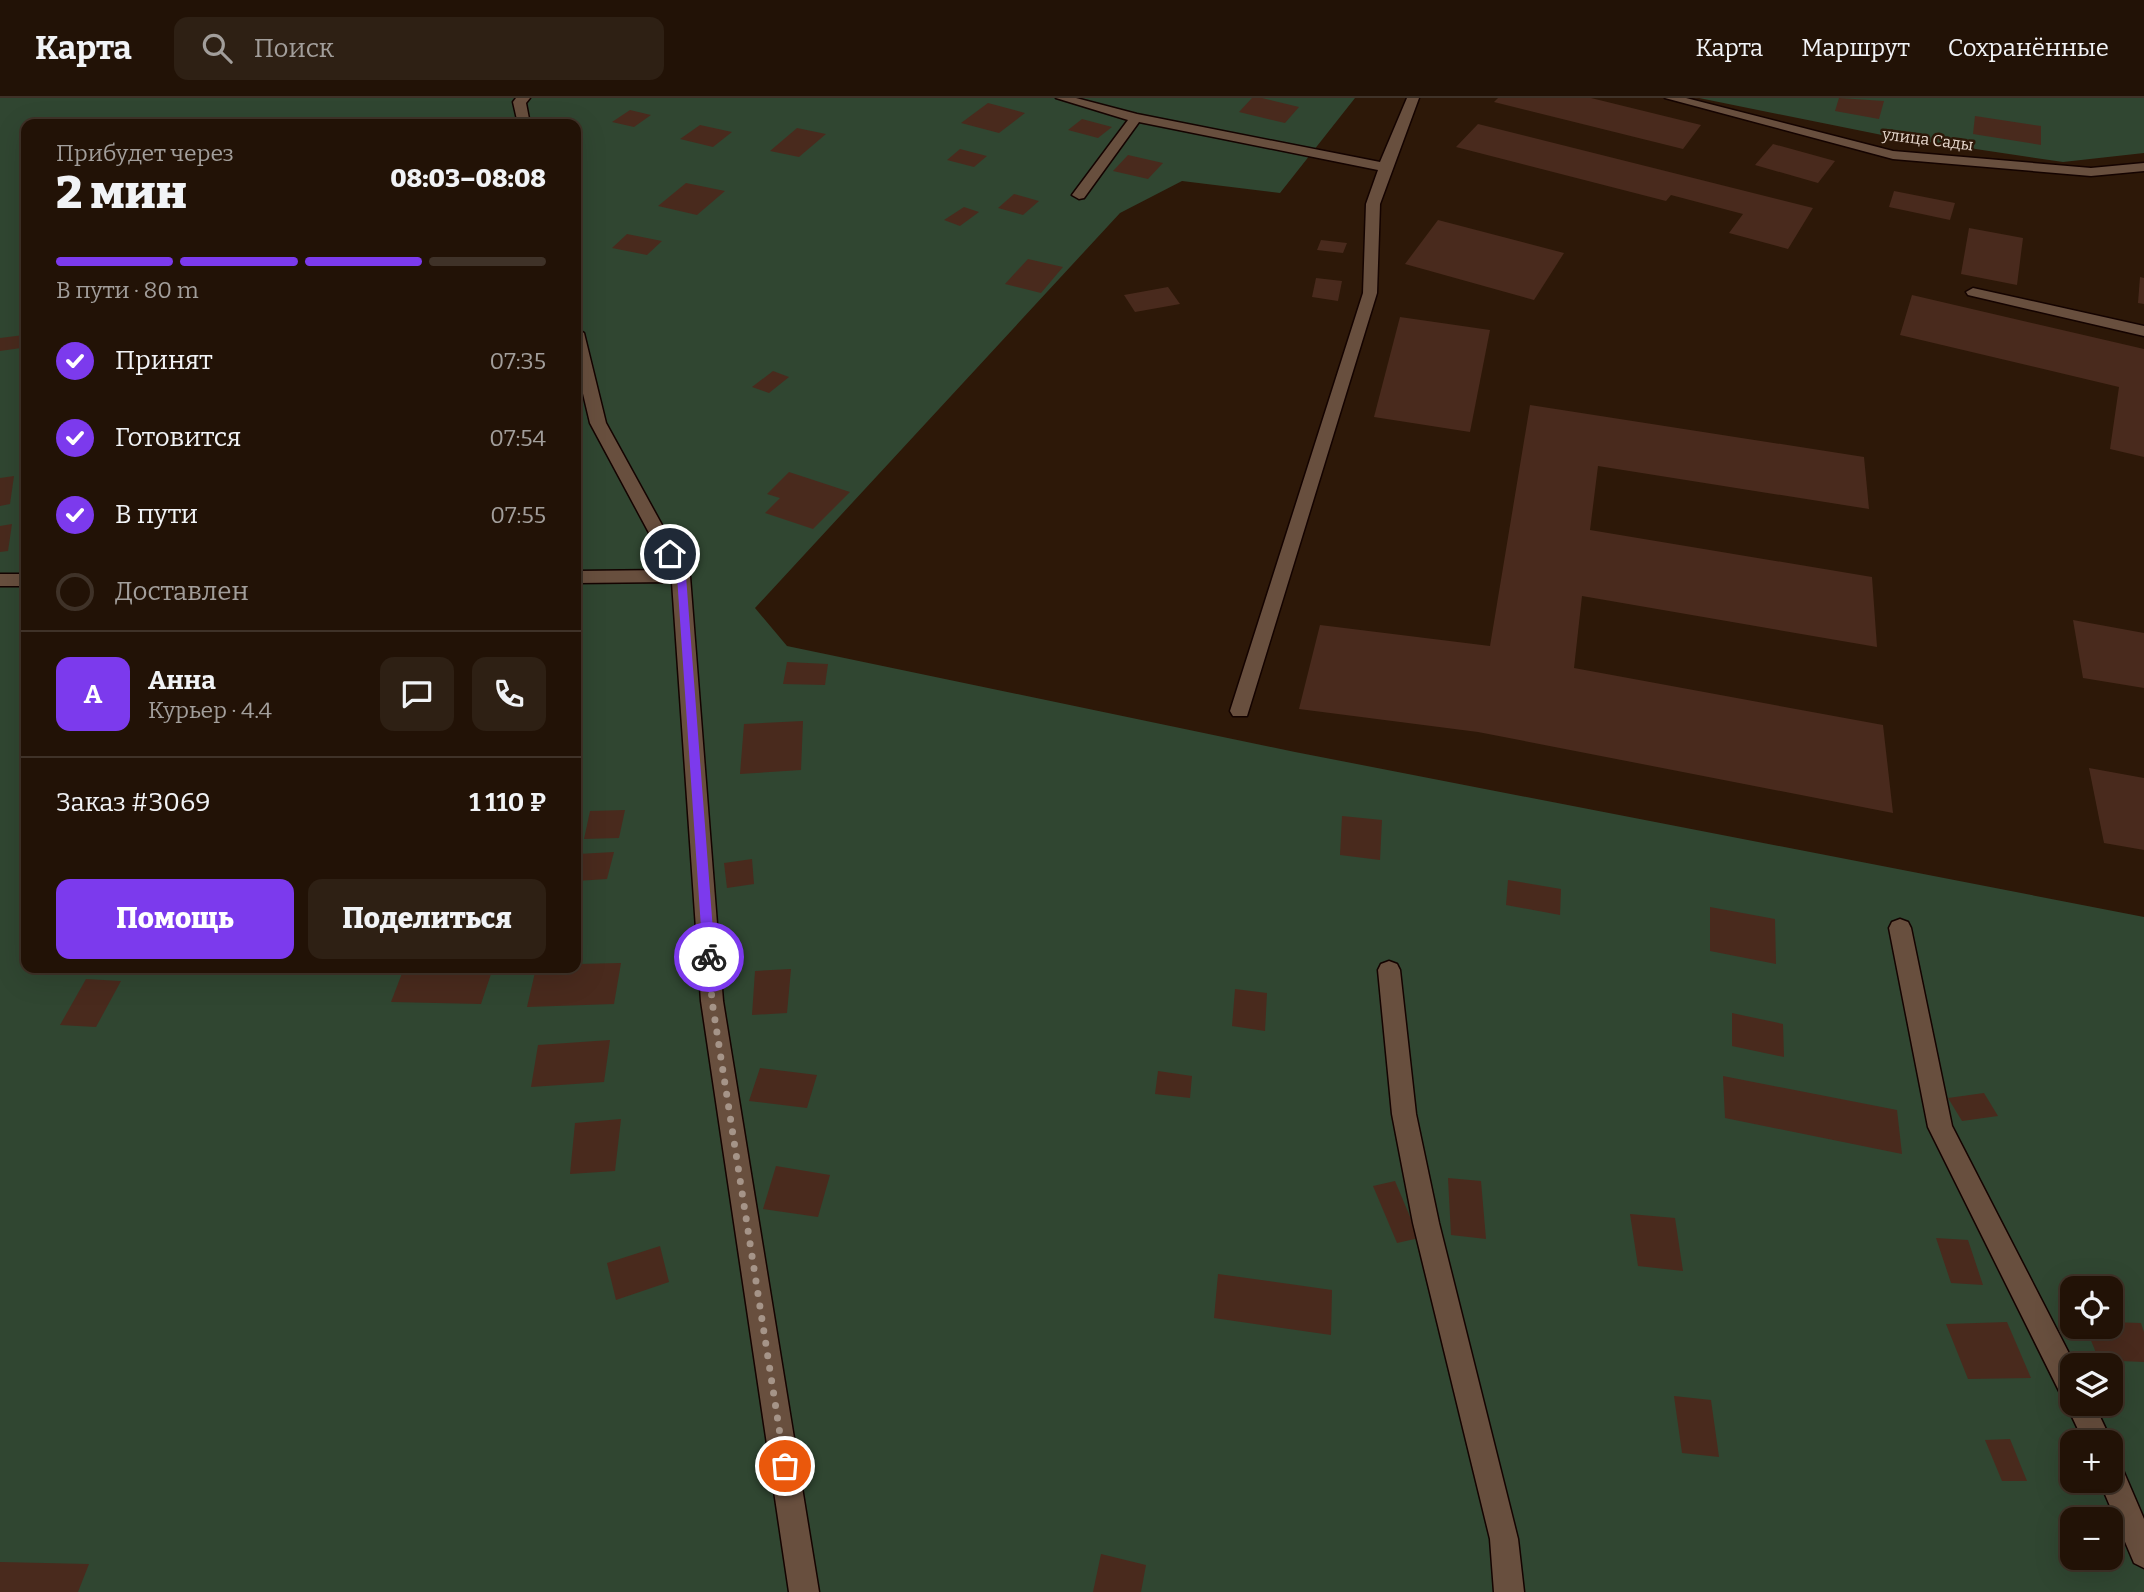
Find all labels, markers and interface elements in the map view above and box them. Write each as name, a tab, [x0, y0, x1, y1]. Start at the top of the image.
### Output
search box	[174, 17, 664, 80]
text: Карта	[35, 28, 132, 68]
icon: search	[198, 29, 236, 67]
text: Поиск	[254, 33, 334, 64]
text: Карта	[1695, 34, 1763, 62]
text: Маршрут	[1801, 34, 1910, 62]
text: Сохранённые	[1948, 34, 2109, 62]
street label: улица Сады	[1880, 124, 1975, 155]
text: Прибудет через	[56, 139, 234, 167]
text: 08:03–08:08	[390, 163, 546, 194]
text: 2 мин	[56, 165, 187, 220]
text: В пути · 80 m	[56, 276, 199, 304]
icon: check	[56, 342, 94, 380]
text: Принят	[115, 345, 213, 376]
text: 07:35	[489, 347, 546, 375]
icon: check	[56, 419, 94, 457]
text: Готовится	[115, 422, 241, 453]
text: 07:54	[489, 424, 546, 452]
icon: check	[56, 496, 94, 534]
text: В пути	[115, 499, 198, 530]
text: 07:55	[490, 501, 546, 529]
pin	[640, 524, 700, 584]
icon: home	[651, 535, 689, 573]
text: Доставлен	[115, 576, 249, 607]
button: chat	[380, 657, 454, 731]
button: phone	[472, 657, 546, 731]
text: Анна	[148, 665, 216, 696]
text: А	[84, 679, 102, 710]
text: Курьер · 4.4	[148, 696, 272, 724]
text: Заказ #3069	[56, 787, 210, 818]
text: 1 110 ₽	[469, 787, 546, 818]
button: Помощь	[56, 879, 294, 959]
button: Поделиться	[308, 879, 546, 959]
courier	[674, 922, 744, 992]
icon: bike	[690, 938, 728, 976]
map controls	[2060, 1276, 2123, 1570]
button: locate	[2060, 1276, 2123, 1339]
button: layers	[2060, 1353, 2123, 1416]
button: +	[2060, 1430, 2123, 1493]
pin	[755, 1436, 815, 1496]
icon: bag	[766, 1447, 804, 1485]
button: −	[2060, 1507, 2123, 1570]

